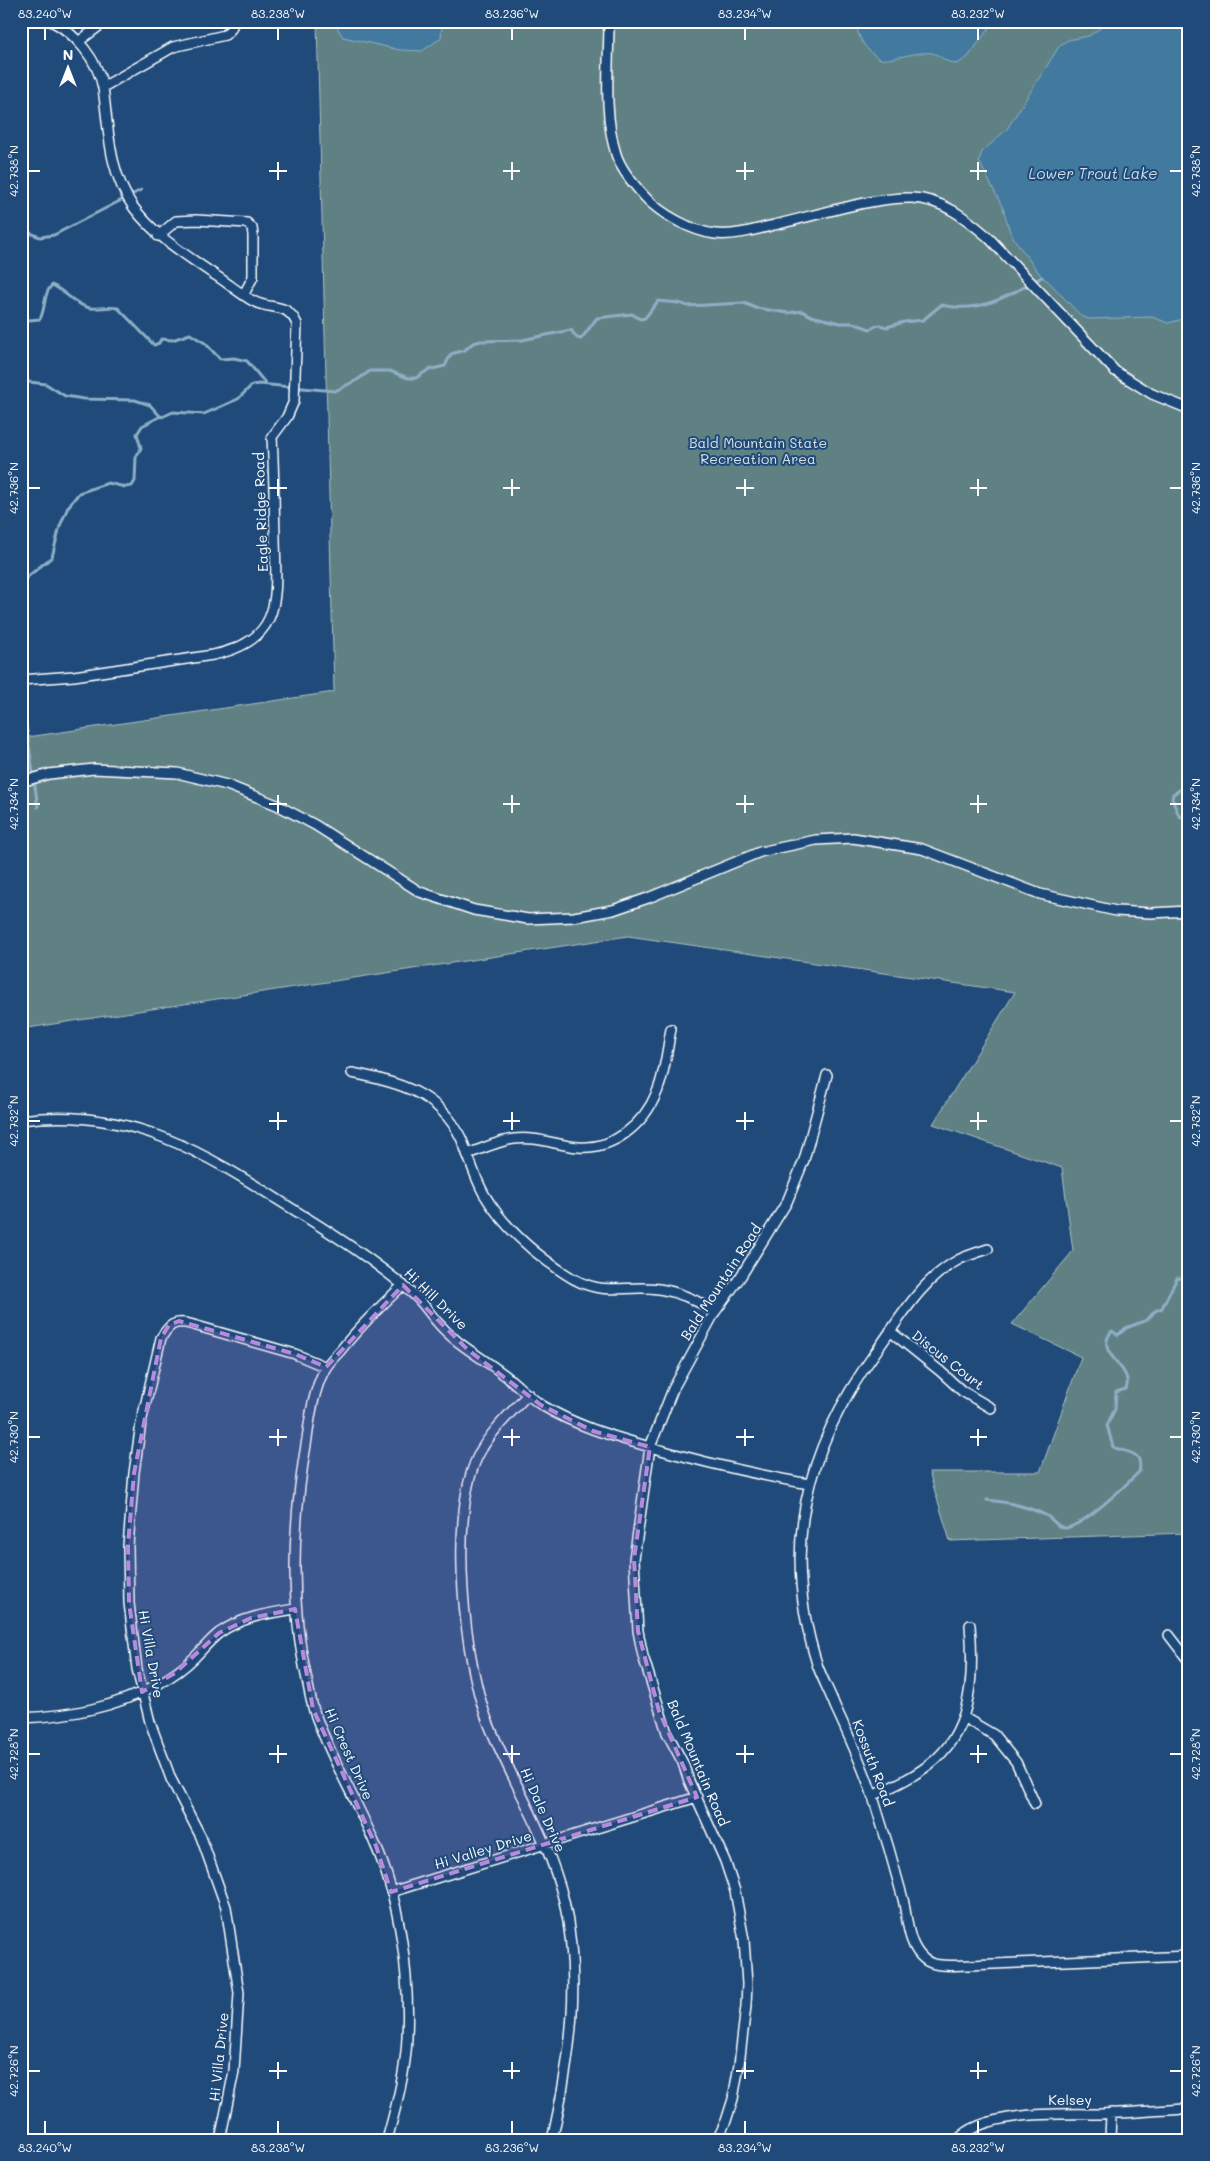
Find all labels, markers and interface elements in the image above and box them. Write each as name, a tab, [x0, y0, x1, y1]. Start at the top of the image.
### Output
text: 83.240°W	[18, 5, 72, 21]
text: 83.238°W	[251, 5, 305, 21]
text: 83.236°W	[485, 5, 539, 21]
text: 83.234°W	[718, 5, 772, 21]
text: 83.232°W	[951, 5, 1005, 21]
north arrow	[42, 42, 92, 92]
text: N	[63, 45, 73, 64]
text: 42.738°N	[5, 145, 21, 197]
text: 42.738°N	[1187, 145, 1203, 197]
water label: Lower Trout Lake	[1029, 163, 1157, 183]
park label: Bald Mountain State Recreation Area	[689, 433, 827, 468]
street label: Eagle Ridge Road	[249, 452, 272, 572]
text: 42.736°N	[5, 462, 21, 514]
text: 42.736°N	[1187, 462, 1203, 514]
text: 42.734°N	[5, 778, 21, 830]
text: 42.734°N	[1187, 778, 1203, 830]
text: 42.732°N	[5, 1095, 21, 1147]
text: 42.732°N	[1187, 1095, 1203, 1147]
street label: Bald Mountain Road	[676, 1220, 765, 1344]
street label: Hi Hill Drive	[400, 1263, 472, 1334]
street label: Discus Court	[908, 1325, 988, 1394]
text: 42.730°N	[5, 1411, 21, 1463]
text: 42.730°N	[1187, 1411, 1203, 1463]
street label: Hi Villa Drive	[134, 1608, 169, 1700]
street label: Bald Mountain Road	[663, 1697, 734, 1829]
street label: Hi Crest Drive	[321, 1705, 378, 1803]
street label: Kossuth Road	[848, 1717, 899, 1809]
text: 42.728°N	[5, 1728, 21, 1780]
text: 42.728°N	[1187, 1728, 1203, 1780]
street label: Hi Dale Drive	[516, 1764, 571, 1855]
street label: Hi Valley Drive	[432, 1826, 534, 1873]
street label: Hi Villa Drive	[204, 2012, 233, 2102]
text: 42.726°N	[5, 2045, 21, 2097]
text: 42.726°N	[1187, 2045, 1203, 2097]
street label: Kelsey	[1048, 2090, 1092, 2109]
text: 83.240°W	[18, 2139, 72, 2155]
text: 83.238°W	[251, 2139, 305, 2155]
text: 83.236°W	[485, 2139, 539, 2155]
text: 83.234°W	[718, 2139, 772, 2155]
text: 83.232°W	[951, 2139, 1005, 2155]

